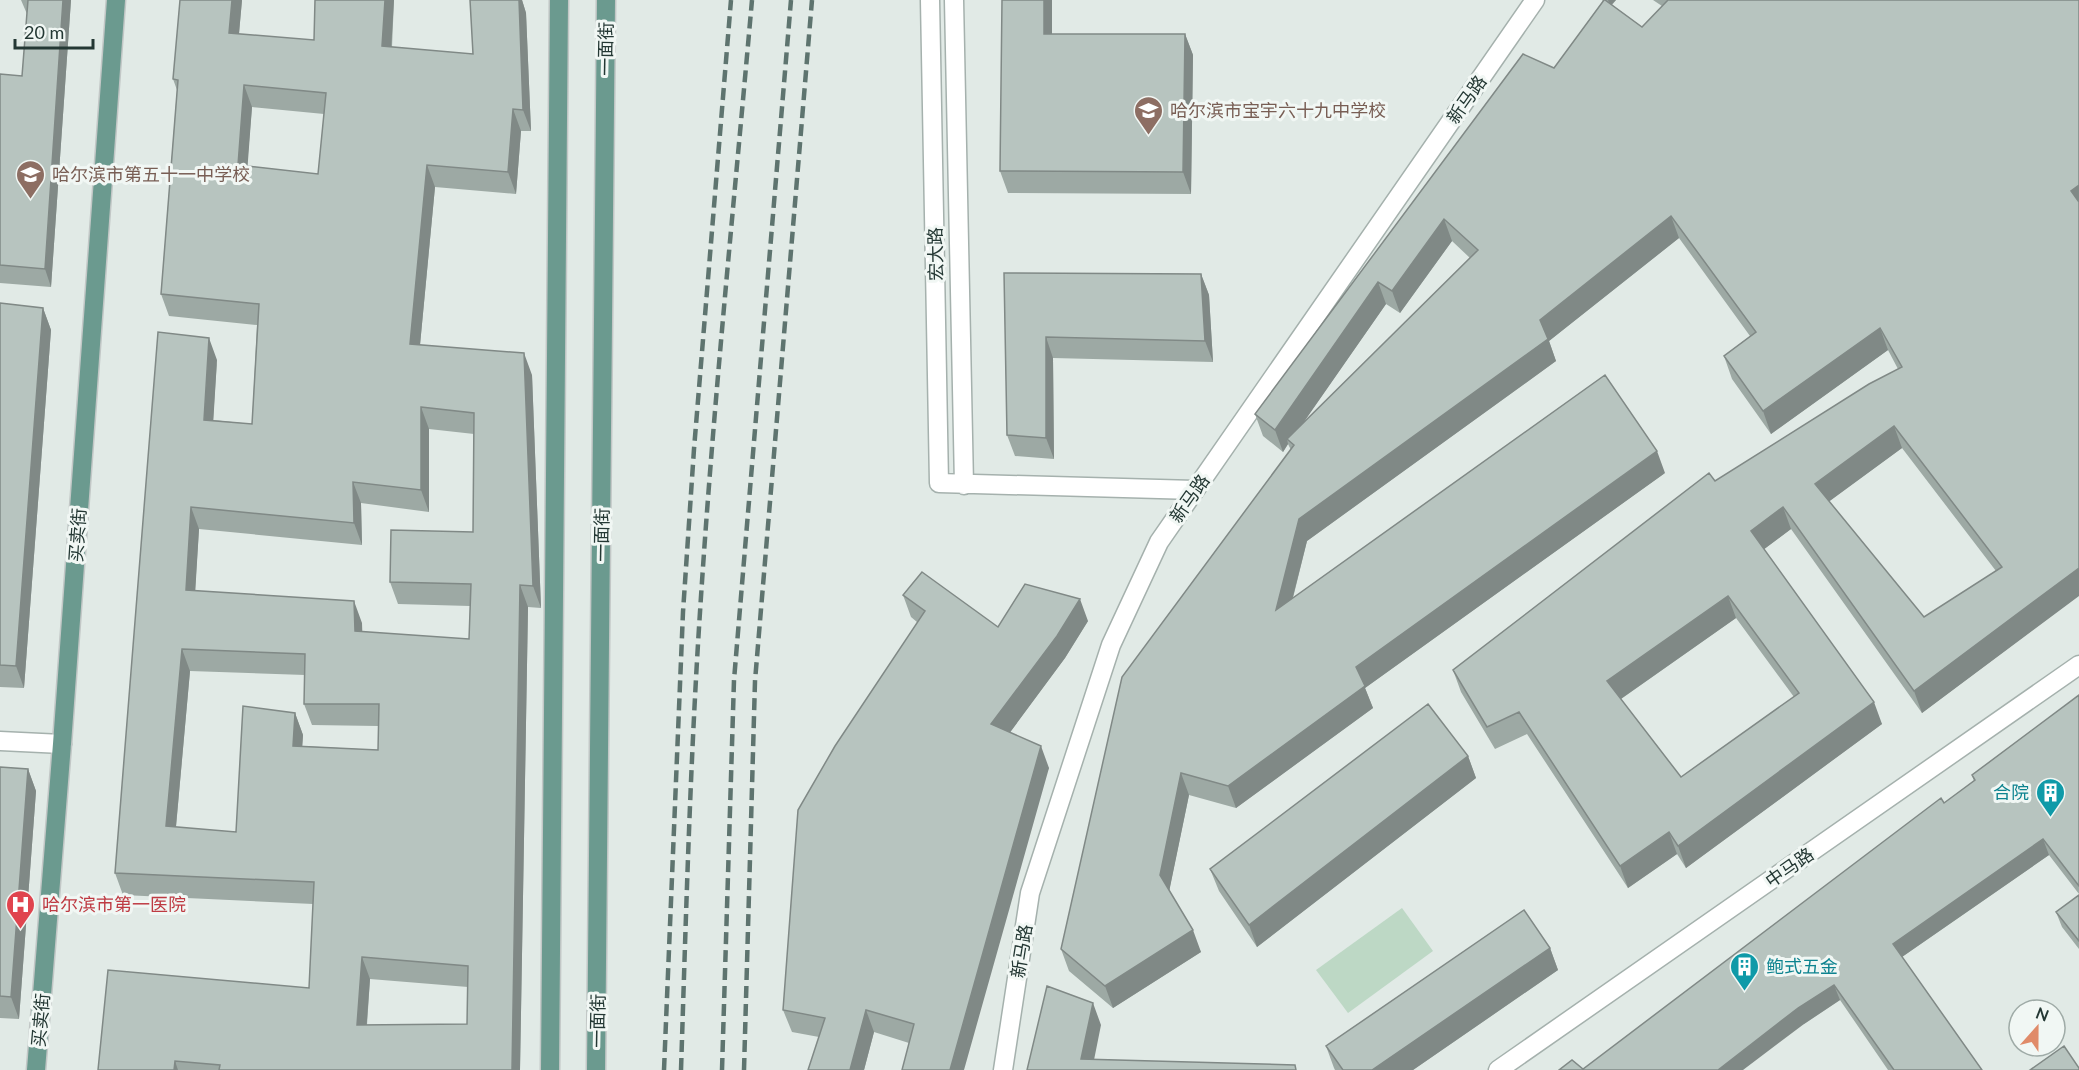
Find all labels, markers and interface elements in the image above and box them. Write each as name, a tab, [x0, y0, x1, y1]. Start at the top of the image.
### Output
scale bar	[15, 12, 93, 50]
text: 20 m	[24, 21, 64, 43]
street label: 一面街	[594, 22, 616, 76]
street label: 新马路	[1442, 71, 1490, 127]
school or university icon: 哈尔滨市宝宇六十九中学校	[1133, 94, 1165, 136]
place label: 哈尔滨市宝宇六十九中学校	[1170, 99, 1386, 121]
school or university icon: 哈尔滨市第五十一中学校	[15, 158, 47, 200]
place label: 哈尔滨市第五十一中学校	[52, 163, 250, 185]
street label: 宏大路	[924, 227, 946, 281]
street label: 新马路	[1165, 470, 1213, 526]
street label: 买卖街	[64, 507, 90, 563]
street label: 一面街	[590, 508, 612, 562]
building icon: 合院	[2034, 776, 2066, 818]
place label: 合院	[1993, 781, 2029, 803]
street label: 中马路	[1761, 843, 1817, 891]
hospital icon: 哈尔滨市第一医院	[5, 888, 37, 930]
place label: 哈尔滨市第一医院	[42, 893, 186, 915]
street label: 新马路	[1006, 923, 1036, 979]
building icon: 鲍式五金	[1729, 950, 1761, 992]
place label: 鲍式五金	[1766, 955, 1838, 977]
street label: 买卖街	[27, 992, 53, 1048]
street label: 一面街	[586, 994, 608, 1048]
north arrow	[2007, 998, 2067, 1058]
text: N	[2033, 1002, 2052, 1025]

